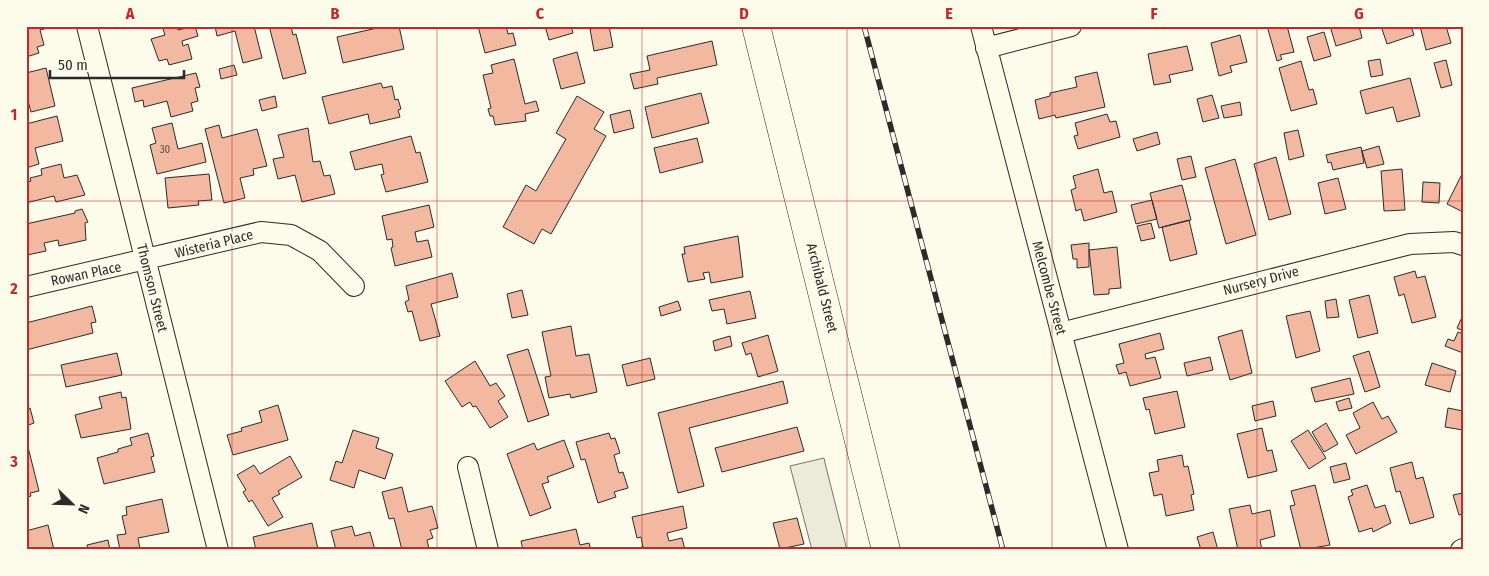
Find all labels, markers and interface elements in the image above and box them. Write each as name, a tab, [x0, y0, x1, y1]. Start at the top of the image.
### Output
text: A	[125, 4, 135, 23]
text: B	[331, 4, 340, 23]
text: C	[536, 4, 545, 23]
text: D	[739, 4, 749, 23]
text: E	[945, 4, 953, 23]
text: F	[1150, 4, 1158, 23]
text: G	[1354, 4, 1364, 23]
scale bar	[50, 48, 184, 80]
text: 50 m	[58, 56, 88, 74]
text: 1	[11, 105, 17, 124]
house number: 30	[160, 143, 171, 156]
street label: Wisteria Place	[173, 226, 255, 262]
street label: Melcombe Street	[1028, 239, 1070, 337]
street label: Archibald Street	[803, 241, 841, 335]
street label: Thomson Street	[133, 242, 171, 334]
street label: Rowan Place	[49, 258, 123, 290]
street label: Nursery Drive	[1221, 263, 1301, 299]
text: 2	[9, 279, 18, 298]
text: 3	[9, 452, 18, 471]
north arrow	[48, 478, 98, 528]
text: N	[74, 502, 93, 516]

